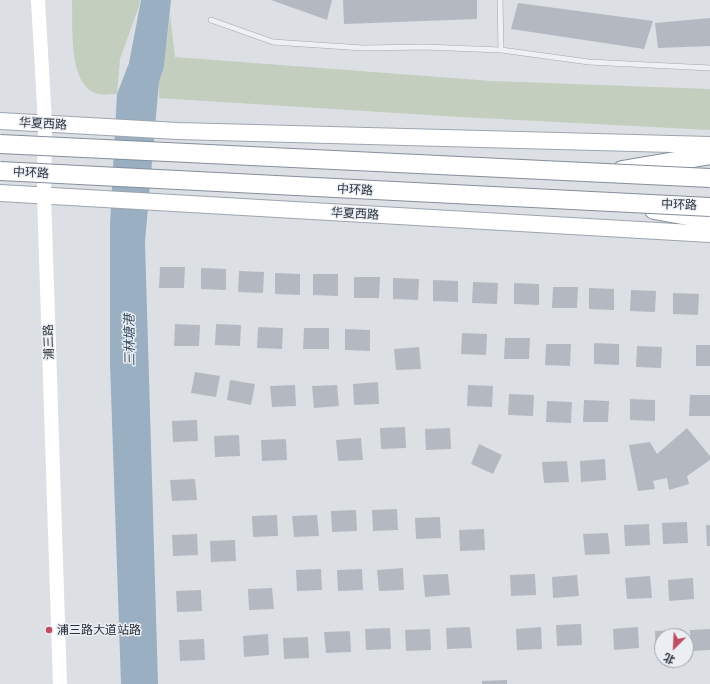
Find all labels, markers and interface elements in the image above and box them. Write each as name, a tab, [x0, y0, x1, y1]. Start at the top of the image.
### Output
street label: 华夏西路	[19, 116, 67, 132]
street label: 中环路	[13, 165, 49, 181]
street label: 中环路	[337, 182, 373, 198]
street label: 中环路	[661, 197, 697, 213]
street label: 华夏西路	[331, 206, 379, 222]
water label: 三林塘港	[122, 314, 138, 366]
street label: 浦三路	[41, 324, 57, 360]
place label: 浦三路大道站路	[57, 623, 141, 637]
marker: 浦三路大道站路	[44, 625, 54, 635]
north arrow	[654, 628, 694, 668]
text: 北	[662, 651, 677, 666]

